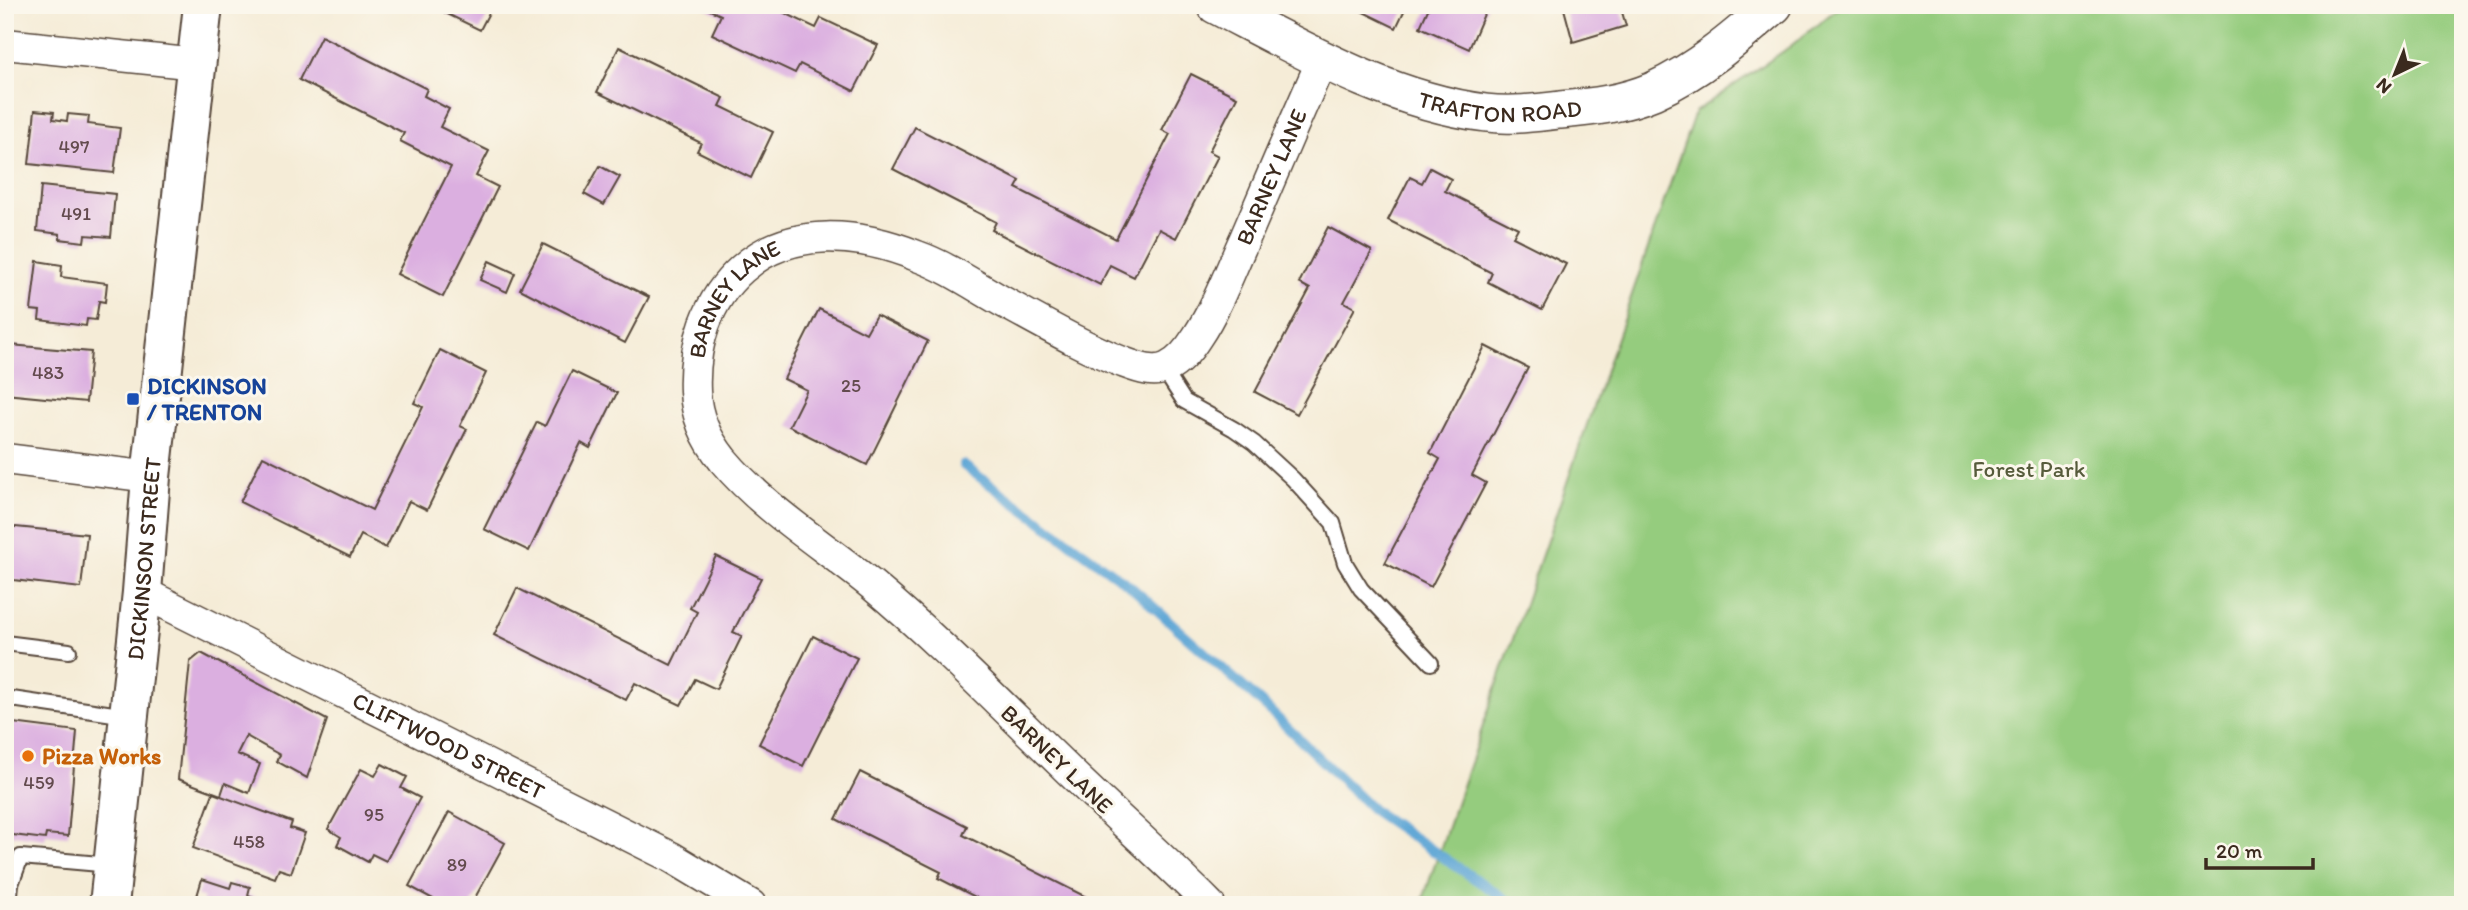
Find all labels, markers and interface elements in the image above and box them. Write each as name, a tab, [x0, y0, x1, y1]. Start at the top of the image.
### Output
north arrow	[2360, 38, 2430, 108]
text: N	[2371, 73, 2396, 99]
street label: TRAFTON ROAD	[1415, 85, 1583, 128]
street label: BARNEY LANE	[1230, 105, 1313, 249]
house number: 497	[59, 135, 89, 158]
house number: 491	[61, 202, 91, 225]
street label: BARNEY LANE	[683, 234, 784, 360]
house number: 483	[32, 361, 64, 384]
place label: DICKINSON / TRENTON	[146, 372, 267, 426]
house number: 25	[841, 374, 861, 397]
marker: DICKINSON / TRENTON	[125, 391, 141, 407]
park label: Forest Park	[1973, 455, 2086, 483]
street label: DICKINSON STREET	[121, 456, 167, 662]
street label: CLIFTWOOD STREET	[348, 686, 550, 806]
street label: BARNEY LANE	[995, 699, 1119, 819]
place label: Pizza Works	[42, 742, 161, 770]
marker: Pizza Works	[20, 748, 36, 764]
house number: 459	[23, 771, 55, 794]
house number: 95	[364, 803, 384, 826]
scale bar	[2206, 826, 2312, 870]
house number: 458	[233, 830, 265, 853]
text: 20 m	[2216, 838, 2263, 863]
house number: 89	[447, 853, 467, 876]

